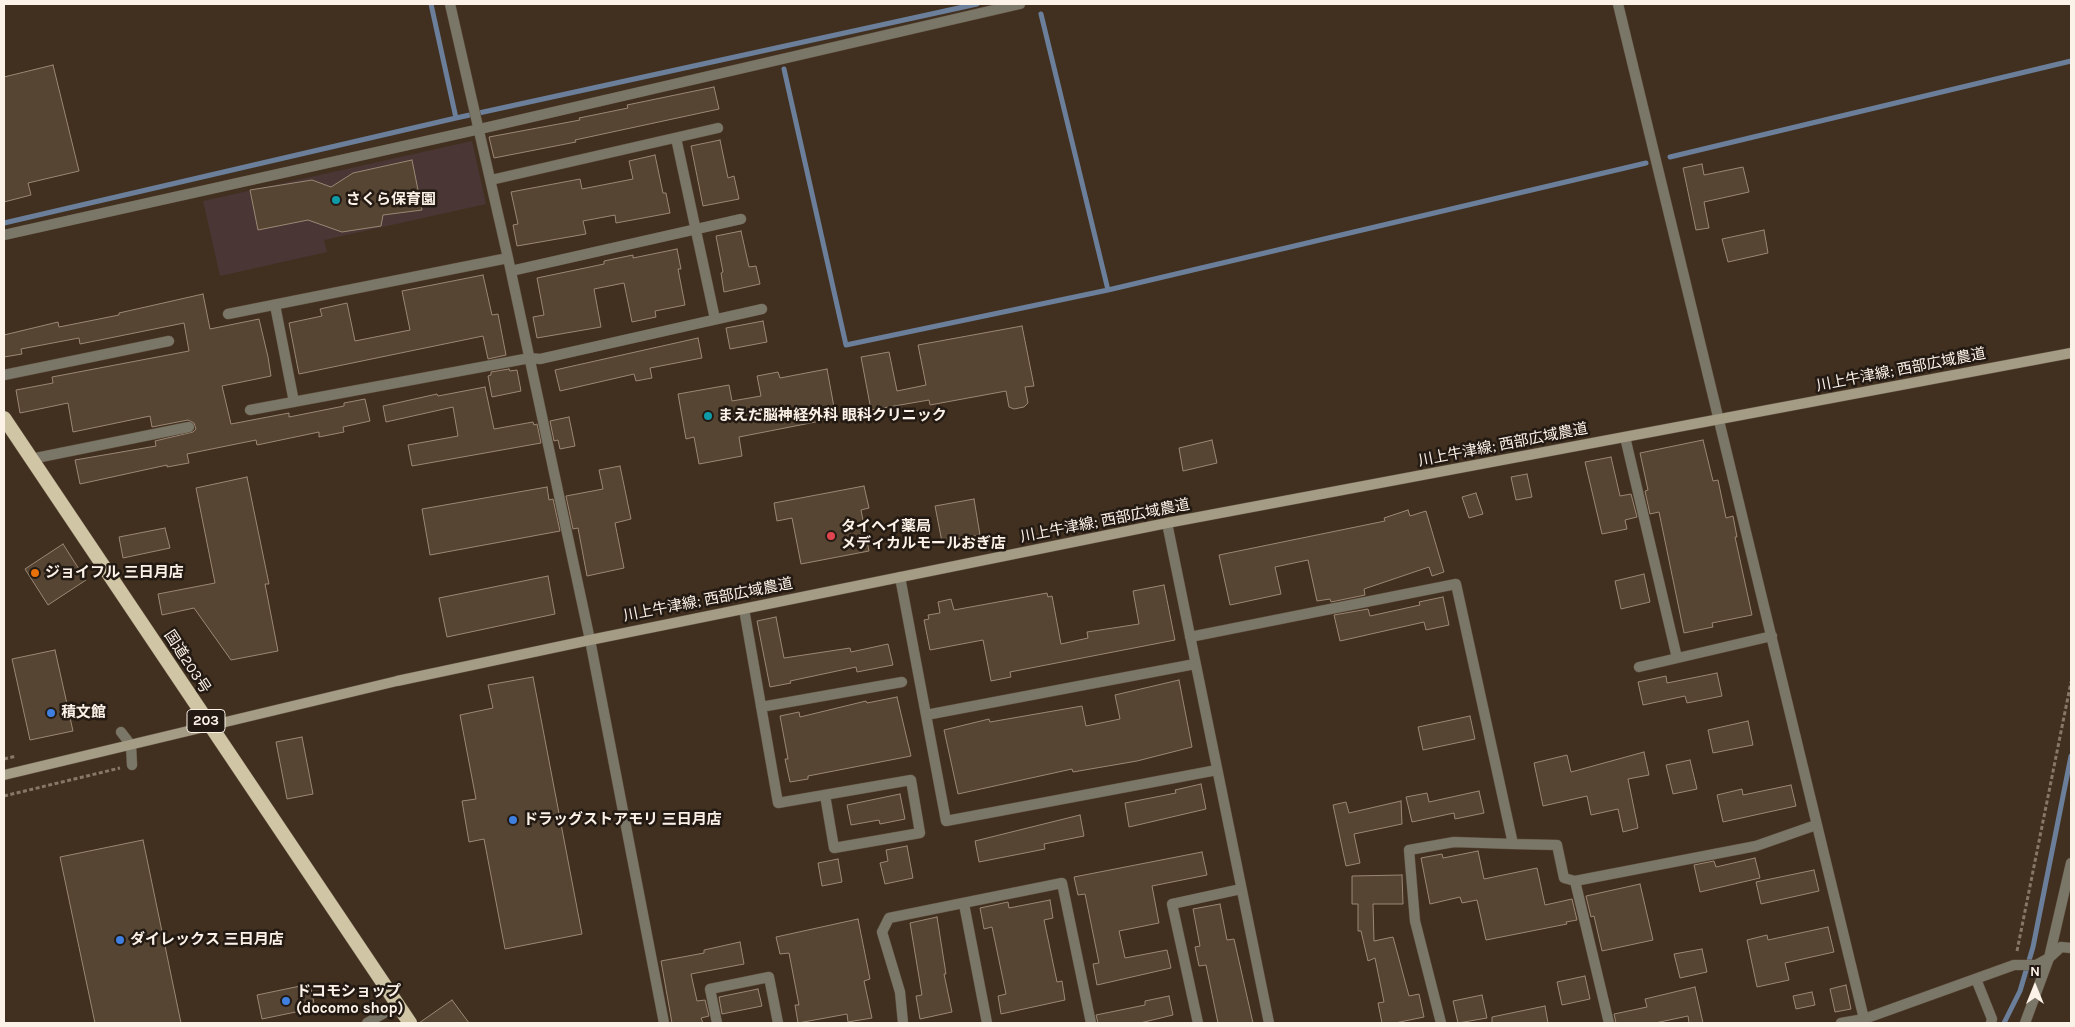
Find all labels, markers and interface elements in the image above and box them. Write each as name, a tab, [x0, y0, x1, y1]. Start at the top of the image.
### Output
place label: さくら保育園	[346, 191, 436, 209]
marker: さくら保育園	[330, 194, 342, 206]
street label: 川上牛津線; 西部広域農道	[1815, 345, 1987, 395]
place label: まえだ脳神経外科 眼科クリニック	[718, 407, 947, 425]
marker: まえだ脳神経外科 眼科クリニック	[702, 410, 714, 422]
street label: 川上牛津線; 西部広域農道	[1417, 420, 1589, 470]
street label: 川上牛津線; 西部広域農道	[1019, 496, 1191, 546]
place label: タイヘイ薬局 メディカルモールおぎ店	[841, 518, 1006, 553]
marker: タイヘイ薬局 メディカルモールおぎ店	[825, 530, 837, 542]
place label: ジョイフル 三日月店	[45, 564, 184, 582]
marker: ジョイフル 三日月店	[29, 567, 41, 579]
street label: 川上牛津線; 西部広域農道	[622, 575, 794, 625]
street label: 国道203号	[160, 627, 214, 697]
place label: 積文館	[61, 704, 106, 722]
marker: 積文館	[45, 707, 57, 719]
road number: 203	[187, 709, 225, 732]
place label: ドラッグストアモリ 三日月店	[523, 811, 722, 829]
marker: ドラッグストアモリ 三日月店	[507, 814, 519, 826]
place label: ダイレックス 三日月店	[130, 931, 284, 949]
marker: ダイレックス 三日月店	[114, 934, 126, 946]
north arrow	[2010, 962, 2060, 1012]
text: N	[2030, 963, 2040, 980]
place label: ドコモショップ (docomo shop)	[296, 983, 404, 1018]
marker: ドコモショップ (docomo shop)	[280, 995, 292, 1007]

